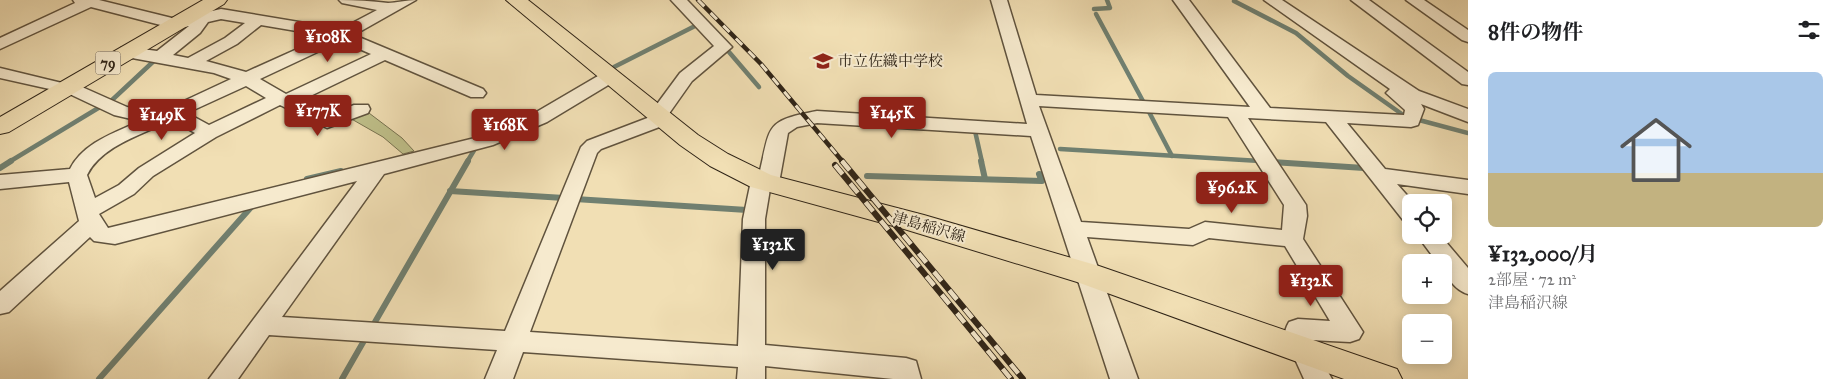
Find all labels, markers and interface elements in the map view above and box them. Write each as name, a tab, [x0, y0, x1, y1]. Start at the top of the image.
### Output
icon: filters	[1795, 16, 1823, 44]
text: 8件の物件	[1488, 19, 1583, 45]
pin: ¥108K	[293, 20, 363, 63]
text: ¥108K	[305, 27, 351, 46]
school or university icon: 市立佐織中学校	[812, 50, 834, 72]
road number: 79	[96, 52, 120, 74]
place label: 市立佐織中学校	[838, 52, 943, 70]
pin: ¥177K	[283, 94, 353, 137]
pin: ¥145K	[857, 96, 927, 139]
pin: ¥149K	[127, 98, 197, 141]
text: ¥177K	[295, 101, 341, 120]
text: ¥145K	[870, 103, 914, 122]
text: ¥149K	[139, 105, 185, 124]
icon: home	[1611, 105, 1701, 195]
pin: ¥168K	[470, 108, 540, 151]
text: ¥168K	[483, 115, 527, 134]
pin: ¥96.2K	[1191, 172, 1273, 214]
text: ¥96.2K	[1207, 178, 1257, 197]
map controls	[1402, 194, 1452, 364]
button: locate	[1402, 194, 1452, 244]
street label: 津島稲沢線	[890, 208, 968, 246]
pin: ¥132K	[738, 228, 808, 271]
text: ¥132K	[752, 235, 794, 254]
text: ¥132,000/月	[1488, 241, 1598, 267]
button: +	[1402, 254, 1452, 304]
pin: ¥132K	[1276, 264, 1346, 307]
text: 2部屋 · 72 m²	[1488, 270, 1576, 289]
text: ¥132K	[1290, 271, 1332, 290]
text: 津島稲沢線	[1488, 293, 1568, 312]
button: −	[1402, 314, 1452, 364]

